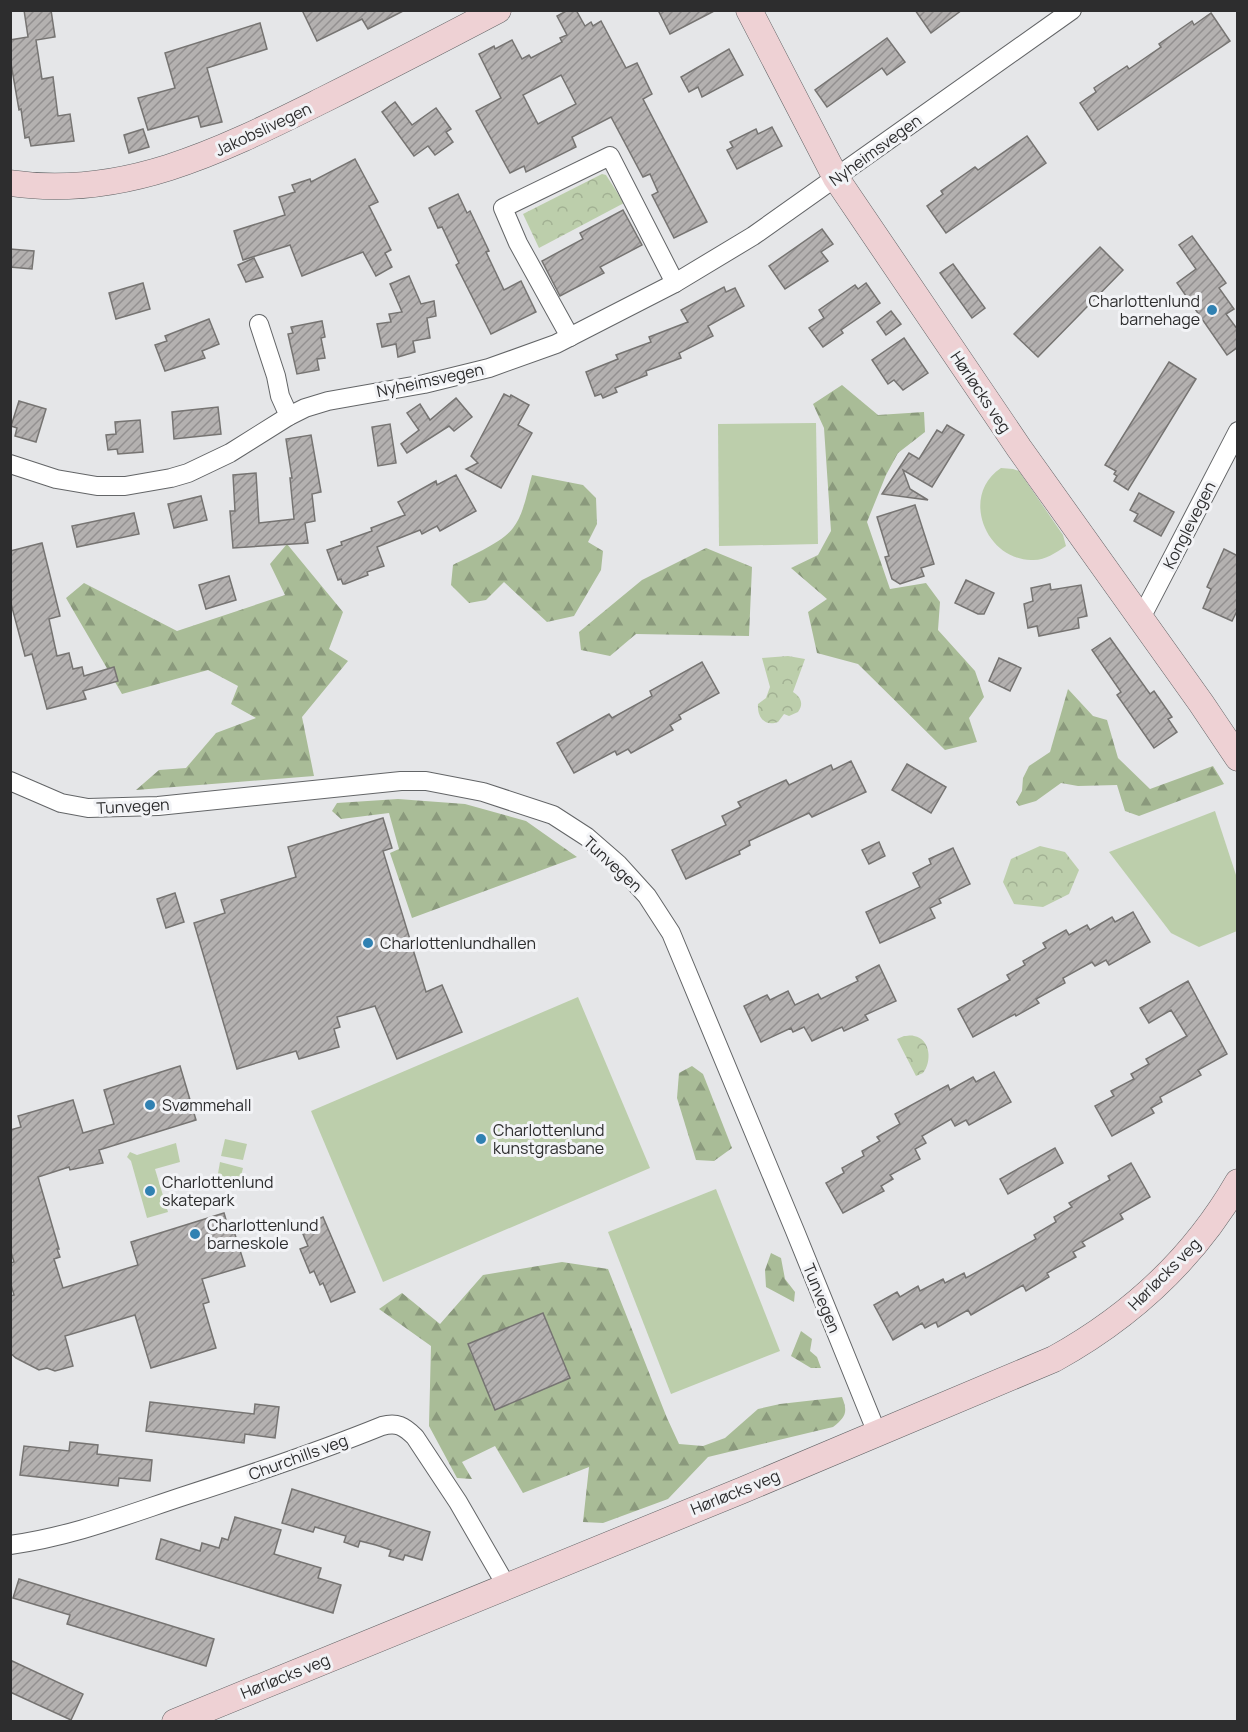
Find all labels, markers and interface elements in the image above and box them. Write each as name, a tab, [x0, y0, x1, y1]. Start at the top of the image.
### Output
street label: Jakobslivegen	[211, 97, 315, 161]
street label: Nyheimsvegen	[824, 109, 926, 191]
place label: Charlottenlund barnehage	[1089, 290, 1200, 330]
marker: Charlottenlund barnehage	[1205, 303, 1219, 317]
street label: Hørløcks veg	[946, 347, 1016, 437]
street label: Nyheimsvegen	[374, 358, 486, 402]
street label: Konglevegen	[1158, 478, 1220, 572]
street label: Tunvegen	[96, 793, 170, 819]
street label: Tunvegen	[579, 831, 647, 897]
place label: Charlottenlundhallen	[380, 932, 536, 954]
marker: Charlottenlundhallen	[361, 936, 375, 950]
place label: Svømmehall	[162, 1094, 251, 1116]
marker: Svømmehall	[143, 1098, 157, 1112]
place label: Charlottenlund kunstgrasbane	[493, 1119, 604, 1159]
marker: Charlottenlund kunstgrasbane	[474, 1132, 488, 1146]
place label: Charlottenlund skatepark	[162, 1171, 273, 1211]
marker: Charlottenlund skatepark	[143, 1184, 157, 1198]
place label: Charlottenlund barneskole	[207, 1214, 318, 1254]
marker: Charlottenlund barneskole	[188, 1227, 202, 1241]
street label: Hørløcks veg	[1123, 1233, 1205, 1315]
street label: Tunvegen	[798, 1260, 846, 1336]
street label: Churchills veg	[245, 1429, 351, 1485]
street label: Hørløcks veg	[687, 1464, 783, 1520]
street label: Hørløcks veg	[237, 1648, 333, 1704]

